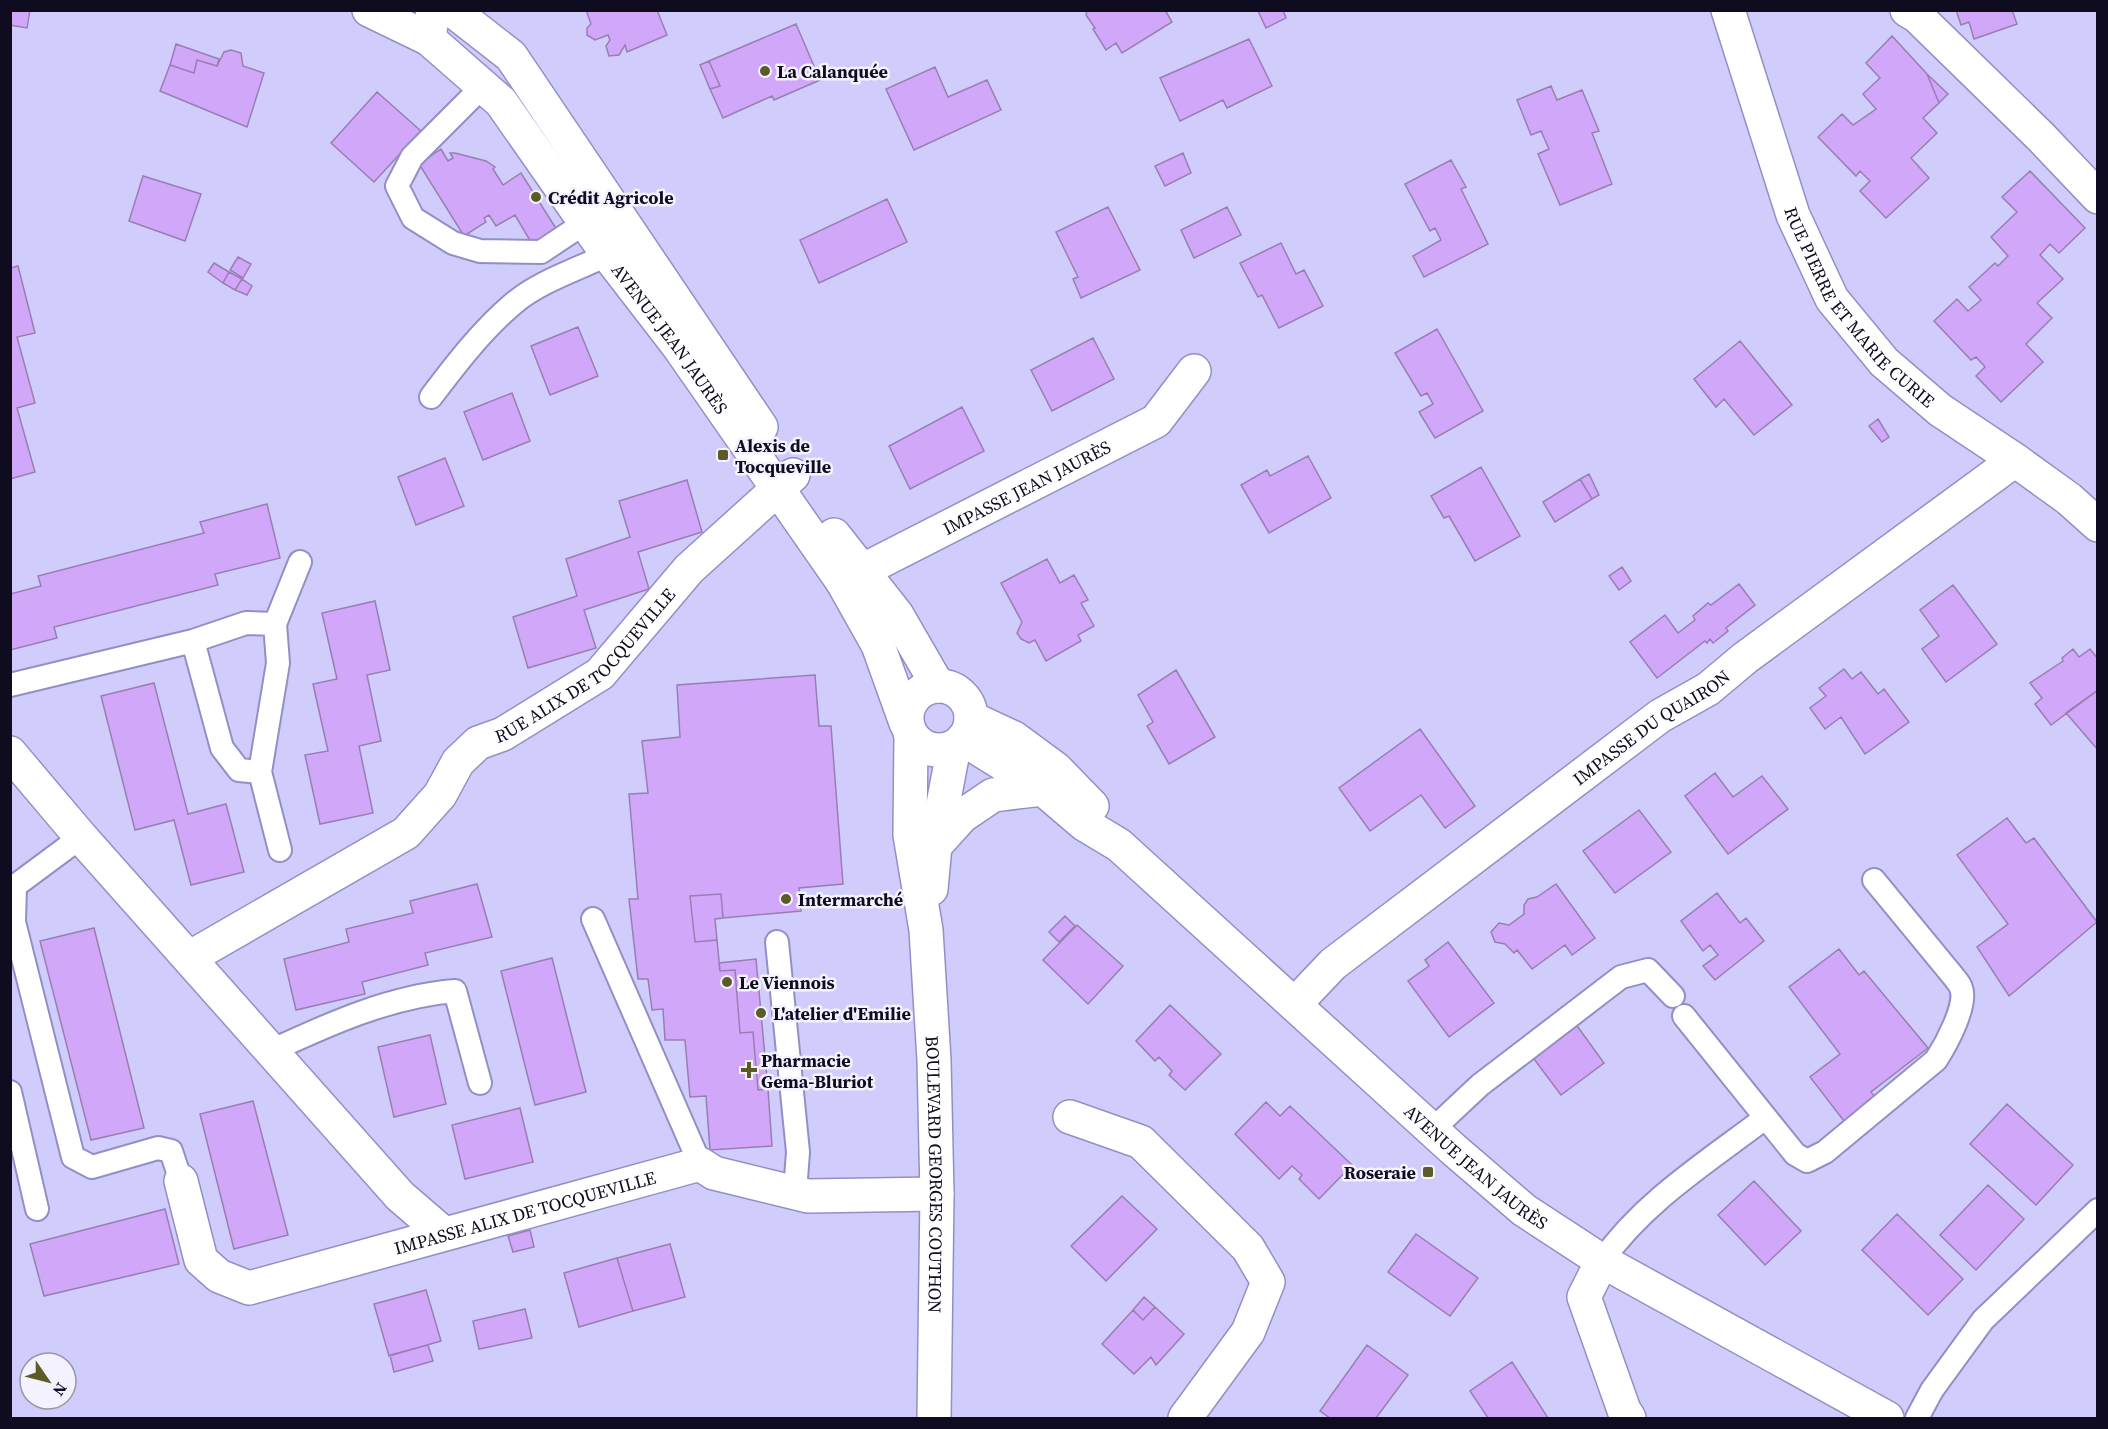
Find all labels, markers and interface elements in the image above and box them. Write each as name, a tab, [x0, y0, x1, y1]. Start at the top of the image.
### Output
place label: La Calanquée	[777, 59, 888, 84]
marker: La Calanquée	[758, 64, 772, 78]
place label: Crédit Agricole	[548, 185, 674, 210]
marker: Crédit Agricole	[529, 190, 543, 204]
street label: RUE PIERRE ET MARIE CURIE	[1779, 204, 1940, 413]
street label: AVENUE JEAN JAURÈS	[606, 258, 734, 419]
place label: Alexis de Tocqueville	[735, 433, 831, 479]
street label: IMPASSE JEAN JAURÈS	[938, 434, 1115, 540]
marker: Alexis de Tocqueville	[716, 448, 730, 462]
street label: RUE ALIX DE TOCQUEVILLE	[491, 582, 681, 748]
street label: IMPASSE DU QUAIRON	[1567, 664, 1735, 791]
place label: Intermarché	[798, 887, 903, 912]
marker: Intermarché	[779, 892, 793, 906]
place label: Le Viennois	[739, 970, 835, 995]
marker: Le Viennois	[720, 975, 734, 989]
place label: L'atelier d'Emilie	[773, 1001, 911, 1026]
marker: L'atelier d'Emilie	[754, 1006, 768, 1020]
street label: BOULEVARD GEORGES COUTHON	[920, 1035, 950, 1313]
place label: Pharmacie Gema-Bluriot	[761, 1048, 874, 1094]
marker: Pharmacie Gema-Bluriot	[742, 1063, 756, 1077]
street label: AVENUE JEAN JAURÈS	[1399, 1098, 1553, 1235]
place label: Roseraie	[1344, 1160, 1416, 1185]
street label: IMPASSE ALIX DE TOCQUEVILLE	[391, 1164, 659, 1260]
marker: Roseraie	[1421, 1165, 1435, 1179]
north arrow	[18, 1351, 78, 1411]
text: N	[48, 1379, 73, 1401]

